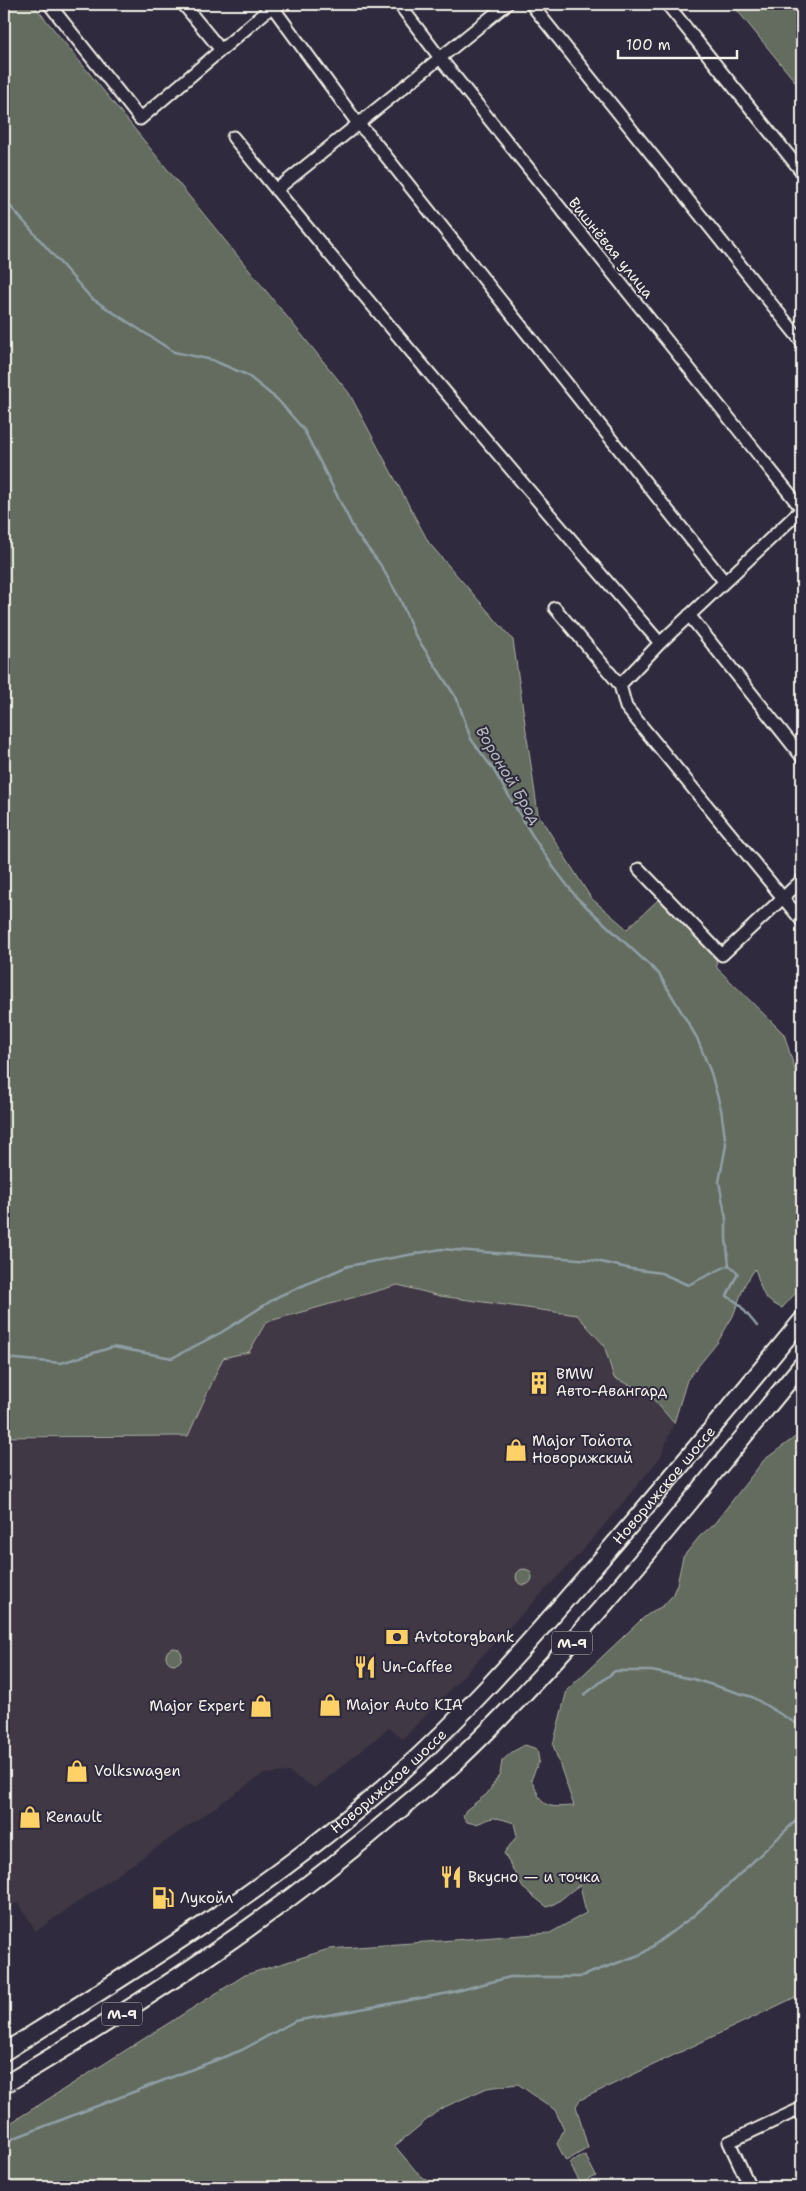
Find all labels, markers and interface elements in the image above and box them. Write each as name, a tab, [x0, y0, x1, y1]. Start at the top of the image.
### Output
scale bar	[618, 28, 737, 60]
text: 100 m	[626, 35, 671, 55]
street label: Вишнёвая улица	[564, 193, 658, 303]
water label: Вороной Брод	[471, 722, 546, 828]
place label: BMW Авто-Авангард	[556, 1364, 668, 1401]
building icon: BMW Авто-Авангард	[526, 1370, 552, 1396]
street label: Новорижское шоссе	[608, 1422, 720, 1549]
place label: Major Тойота Новорижский	[532, 1431, 633, 1468]
shop icon: Major Тойота Новорижский	[503, 1437, 529, 1463]
bank icon: Avtotorgbank	[384, 1624, 410, 1650]
place label: Avtotorgbank	[414, 1627, 514, 1647]
road number: М-9	[552, 1632, 592, 1655]
restaurant icon: Un-Caffee	[352, 1654, 378, 1680]
place label: Un-Caffee	[382, 1657, 453, 1677]
shop icon: Major Auto KIA	[317, 1692, 343, 1718]
shop icon: Major Expert	[248, 1693, 274, 1719]
place label: Major Auto KIA	[346, 1695, 463, 1715]
place label: Major Expert	[149, 1696, 245, 1716]
street label: Новорижское шоссе	[326, 1724, 451, 1838]
shop icon: Volkswagen	[64, 1758, 90, 1784]
place label: Volkswagen	[94, 1761, 181, 1781]
shop icon: Renault	[17, 1804, 43, 1830]
place label: Renault	[46, 1807, 102, 1827]
restaurant icon: Вкусно — и точка	[438, 1864, 464, 1890]
place label: Вкусно — и точка	[468, 1867, 601, 1887]
fuel station icon: Лукойл	[150, 1885, 176, 1911]
place label: Лукойл	[180, 1888, 234, 1908]
road number: М-9	[102, 2002, 142, 2026]

